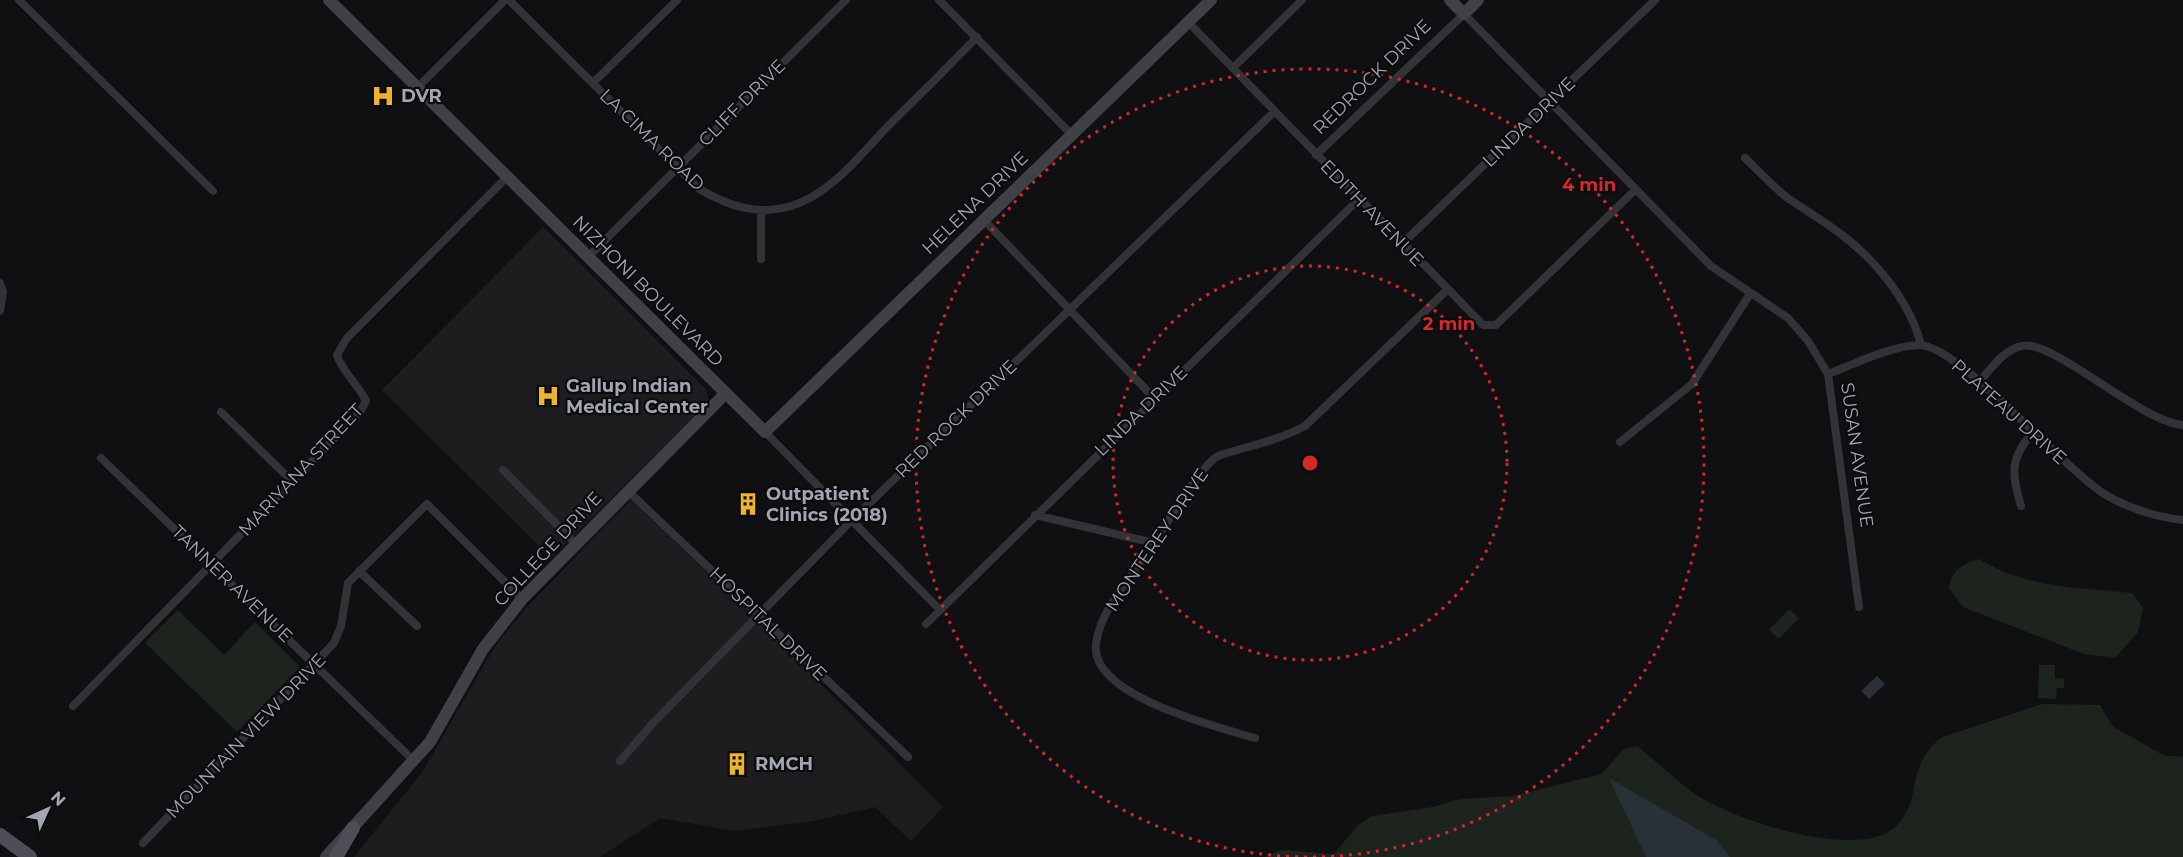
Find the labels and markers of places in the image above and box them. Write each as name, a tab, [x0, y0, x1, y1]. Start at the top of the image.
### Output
hospital icon: DVR	[370, 83, 396, 109]
place label: DVR	[401, 85, 442, 107]
place label: Gallup Indian Medical Center	[566, 375, 708, 418]
hospital icon: Gallup Indian Medical Center	[535, 383, 561, 409]
centre of rings	[1300, 453, 1320, 473]
place label: Outpatient Clinics (2018)	[766, 483, 888, 526]
building icon: Outpatient Clinics (2018)	[735, 491, 761, 517]
building icon: RMCH	[724, 751, 750, 777]
place label: RMCH	[755, 753, 813, 775]

